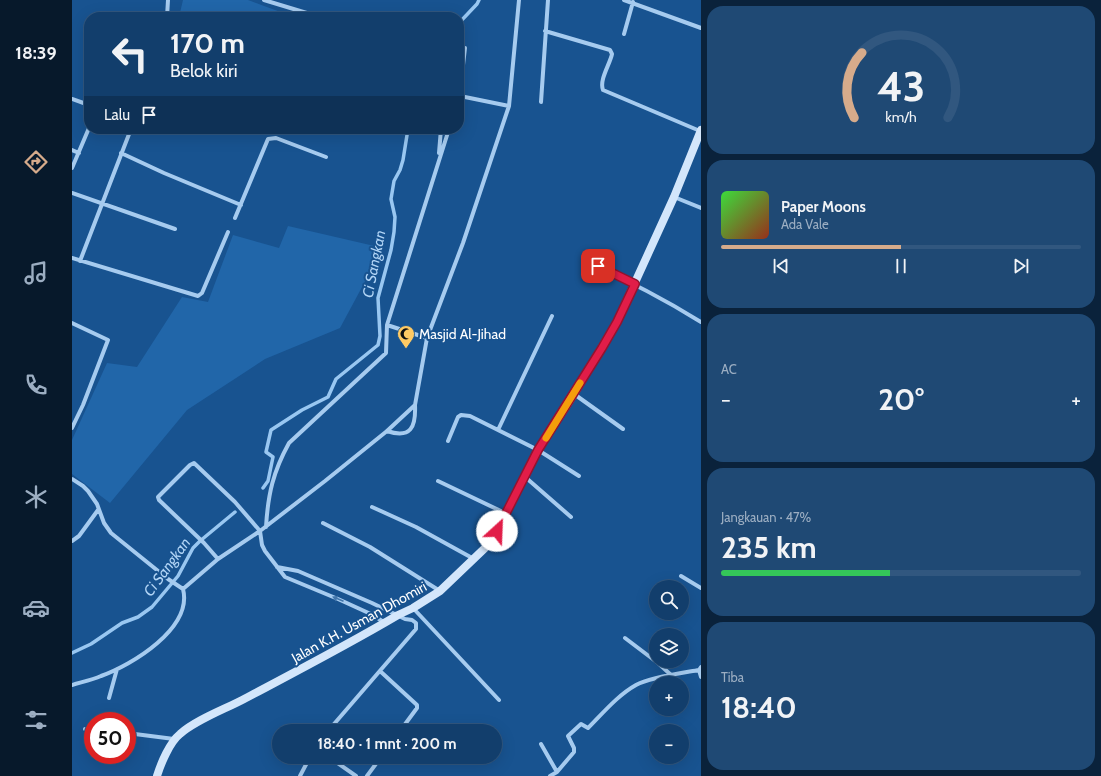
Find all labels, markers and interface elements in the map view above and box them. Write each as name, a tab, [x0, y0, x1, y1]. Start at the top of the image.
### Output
text: 170 m	[170, 26, 245, 60]
icon: left	[104, 28, 156, 80]
text: 18:39	[15, 42, 57, 64]
text: Belok kiri	[170, 60, 238, 82]
text: 43	[877, 61, 925, 111]
icon: arrive	[138, 104, 160, 126]
text: Lalu	[104, 106, 130, 124]
text: km/h	[885, 108, 917, 126]
icon: directions	[22, 148, 50, 176]
text: Paper Moons	[781, 198, 866, 216]
text: Ada Vale	[781, 216, 829, 232]
water label: Ci Sangkan	[359, 229, 389, 299]
pin	[581, 249, 615, 283]
icon: arrive	[587, 255, 609, 277]
icon: previous	[770, 255, 792, 277]
icon: pause	[890, 255, 912, 277]
icon: next	[1010, 255, 1032, 277]
icon: music	[22, 259, 50, 287]
mosque icon: Masjid Al-Jihad	[396, 324, 416, 349]
place label: Masjid Al-Jihad	[419, 325, 506, 343]
text: AC	[721, 361, 737, 377]
icon: phone	[22, 371, 50, 399]
text: 20°	[878, 381, 924, 418]
text: −	[721, 386, 731, 413]
text: +	[1071, 386, 1081, 413]
icon: climate	[22, 483, 50, 511]
text: Jangkauan · 47%	[721, 509, 811, 525]
position arrow	[476, 510, 518, 552]
text: 235 km	[721, 529, 817, 566]
water label: Ci Sangkan	[140, 534, 194, 600]
street label: Jalan K.H. Usman Dhomiri	[287, 577, 430, 667]
map controls	[649, 580, 689, 764]
button: search	[649, 580, 689, 620]
icon: car	[22, 594, 50, 622]
one-way arrow	[332, 596, 343, 602]
button: layers	[649, 628, 689, 668]
text: Tiba	[721, 669, 744, 685]
button: +	[649, 676, 689, 716]
text: 18:40	[721, 689, 797, 726]
icon: filters	[22, 706, 50, 734]
speed limit sign: 50	[84, 712, 136, 764]
button: −	[649, 724, 689, 764]
text: 18:40 · 1 mnt · 200 m	[317, 735, 457, 753]

